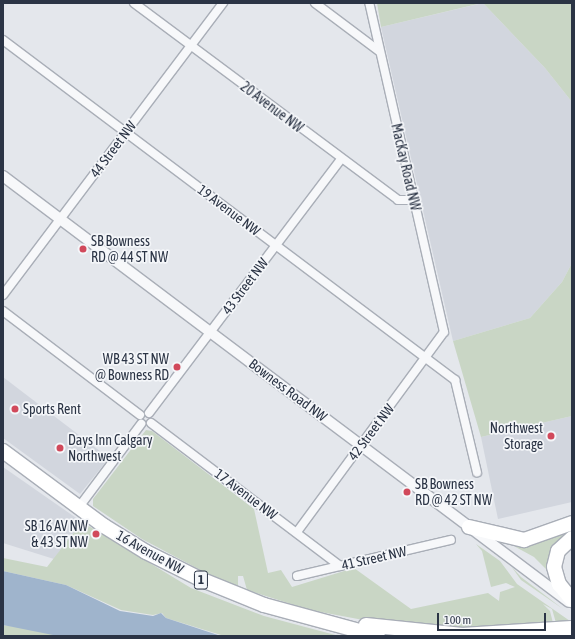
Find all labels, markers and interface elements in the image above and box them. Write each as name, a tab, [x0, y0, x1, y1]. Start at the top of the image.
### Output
street label: 20 Avenue NW	[237, 78, 307, 136]
street label: 44 Street NW	[86, 118, 140, 180]
street label: MacKay Road NW	[388, 122, 424, 212]
street label: 19 Avenue NW	[194, 181, 264, 239]
place label: SB Bowness RD @ 44 ST NW	[91, 233, 168, 266]
marker: SB Bowness RD @ 44 ST NW	[78, 244, 88, 254]
street label: 43 Street NW	[218, 255, 272, 317]
place label: WB 43 ST NW @ Bowness RD	[95, 351, 169, 384]
street label: Bowness Road NW	[246, 355, 330, 425]
marker: WB 43 ST NW @ Bowness RD	[172, 362, 182, 372]
place label: Sports Rent	[23, 401, 81, 417]
street label: 42 Street NW	[344, 401, 398, 463]
marker: Sports Rent	[10, 404, 20, 414]
place label: Northwest Storage	[490, 420, 543, 452]
marker: Northwest Storage	[546, 431, 556, 441]
place label: Days Inn Calgary Northwest	[68, 432, 153, 464]
marker: Days Inn Calgary Northwest	[55, 443, 65, 453]
street label: 17 Avenue NW	[211, 465, 281, 523]
place label: SB Bowness RD @ 42 ST NW	[415, 476, 492, 508]
marker: SB Bowness RD @ 42 ST NW	[402, 487, 412, 497]
place label: SB 16 AV NW & 43 ST NW	[25, 518, 88, 550]
street label: 16 Avenue NW	[113, 527, 187, 577]
marker: SB 16 AV NW & 43 ST NW	[91, 529, 101, 539]
street label: 41 Street NW	[340, 542, 408, 574]
road number: 1	[193, 569, 209, 591]
scale bar	[439, 605, 548, 631]
text: 100 m	[444, 613, 471, 627]

